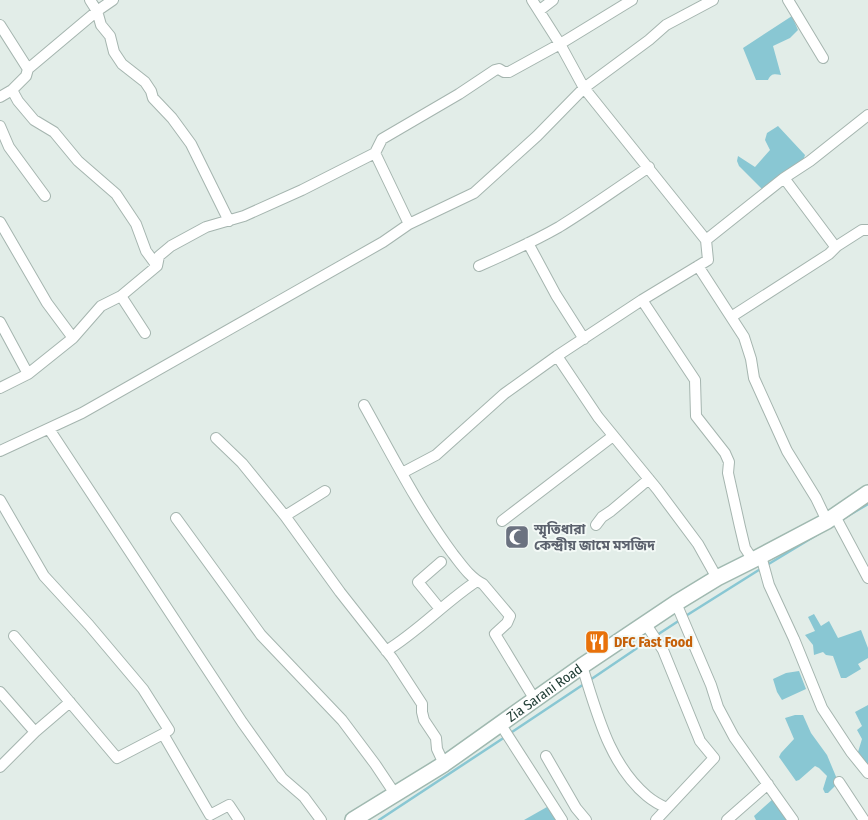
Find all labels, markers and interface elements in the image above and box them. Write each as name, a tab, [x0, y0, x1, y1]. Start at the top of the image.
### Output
place label: স্মৃতিধারা কেন্দ্রীয় জামে মসজিদ	[533, 521, 656, 554]
mosque icon: স্মৃতিধারা কেন্দ্রীয় জামে মসজিদ	[504, 524, 530, 550]
restaurant icon: DFC Fast Food	[584, 629, 610, 655]
place label: DFC Fast Food	[614, 634, 693, 651]
street label: Zia Sarani Road	[503, 660, 586, 725]

